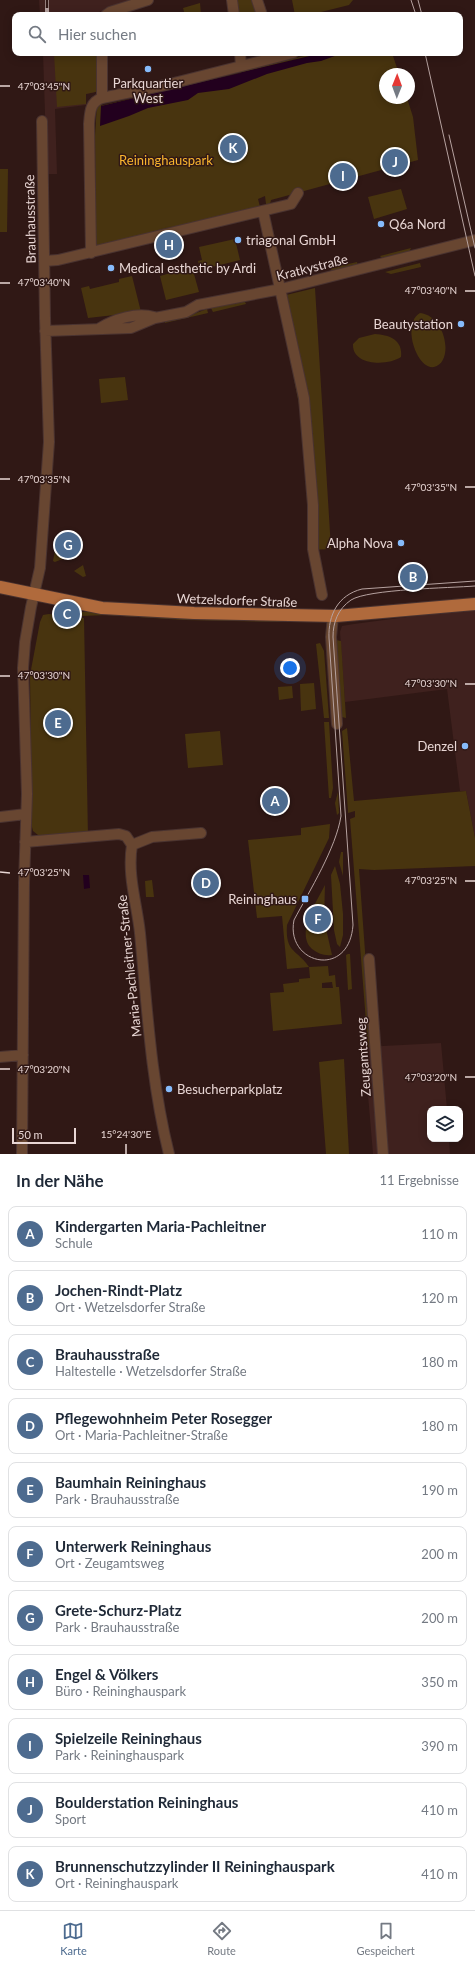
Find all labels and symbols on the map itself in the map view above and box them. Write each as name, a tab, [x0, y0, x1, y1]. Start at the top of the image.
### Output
marker: Parkquartier West	[143, 64, 153, 74]
north arrow	[379, 68, 415, 104]
place label: Parkquartier West	[113, 75, 183, 106]
text: 47°03'45"N	[18, 80, 70, 92]
pin: K	[220, 133, 246, 163]
pin: J	[382, 147, 408, 177]
park label: Reininghauspark	[119, 152, 213, 168]
pin: I	[330, 161, 356, 191]
street label: Brauhausstraße	[21, 174, 39, 264]
place label: Q6a Nord	[389, 216, 446, 232]
marker: Q6a Nord	[376, 219, 386, 229]
pin: H	[156, 230, 182, 260]
place label: triagonal GmbH	[246, 232, 336, 248]
marker: triagonal GmbH	[233, 235, 243, 245]
street label: Kratkystraße	[275, 250, 350, 284]
place label: Medical esthetic by Ardi	[119, 260, 256, 276]
marker: Medical esthetic by Ardi	[106, 263, 116, 273]
text: 47°03'40"N	[18, 276, 70, 288]
text: 47°03'40"N	[405, 284, 457, 296]
place label: Beautystation	[374, 316, 453, 332]
marker: Beautystation	[456, 319, 466, 329]
text: 47°03'35"N	[18, 473, 70, 485]
text: 47°03'35"N	[405, 481, 457, 493]
pin: G	[55, 530, 81, 560]
place label: Alpha Nova	[327, 535, 393, 551]
marker: Alpha Nova	[396, 538, 406, 548]
pin: B	[400, 562, 426, 592]
street label: Wetzelsdorfer Straße	[176, 590, 298, 610]
pin: C	[54, 599, 80, 629]
your location	[280, 658, 300, 678]
text: 47°03'30"N	[18, 669, 70, 681]
text: 47°03'30"N	[405, 677, 457, 689]
pin: E	[45, 708, 71, 738]
place label: Denzel	[417, 738, 457, 754]
marker: Denzel	[460, 741, 470, 751]
pin: A	[262, 786, 288, 816]
text: 47°03'25"N	[18, 866, 70, 878]
pin: D	[193, 868, 219, 898]
text: 47°03'25"N	[405, 874, 457, 886]
place label: Reininghaus	[228, 891, 297, 907]
street label: Maria-Pachleitner-Straße	[114, 894, 144, 1038]
marker: Reininghaus	[300, 894, 310, 904]
pin: F	[305, 904, 331, 934]
street label: Zeugamtsweg	[352, 1017, 374, 1097]
text: 47°03'20"N	[18, 1063, 70, 1075]
text: 47°03'20"N	[405, 1071, 457, 1083]
place label: Besucherparkplatz	[177, 1081, 283, 1097]
marker: Besucherparkplatz	[164, 1084, 174, 1094]
scale bar	[12, 1126, 76, 1145]
text: 15°24'30"E	[101, 1128, 151, 1140]

